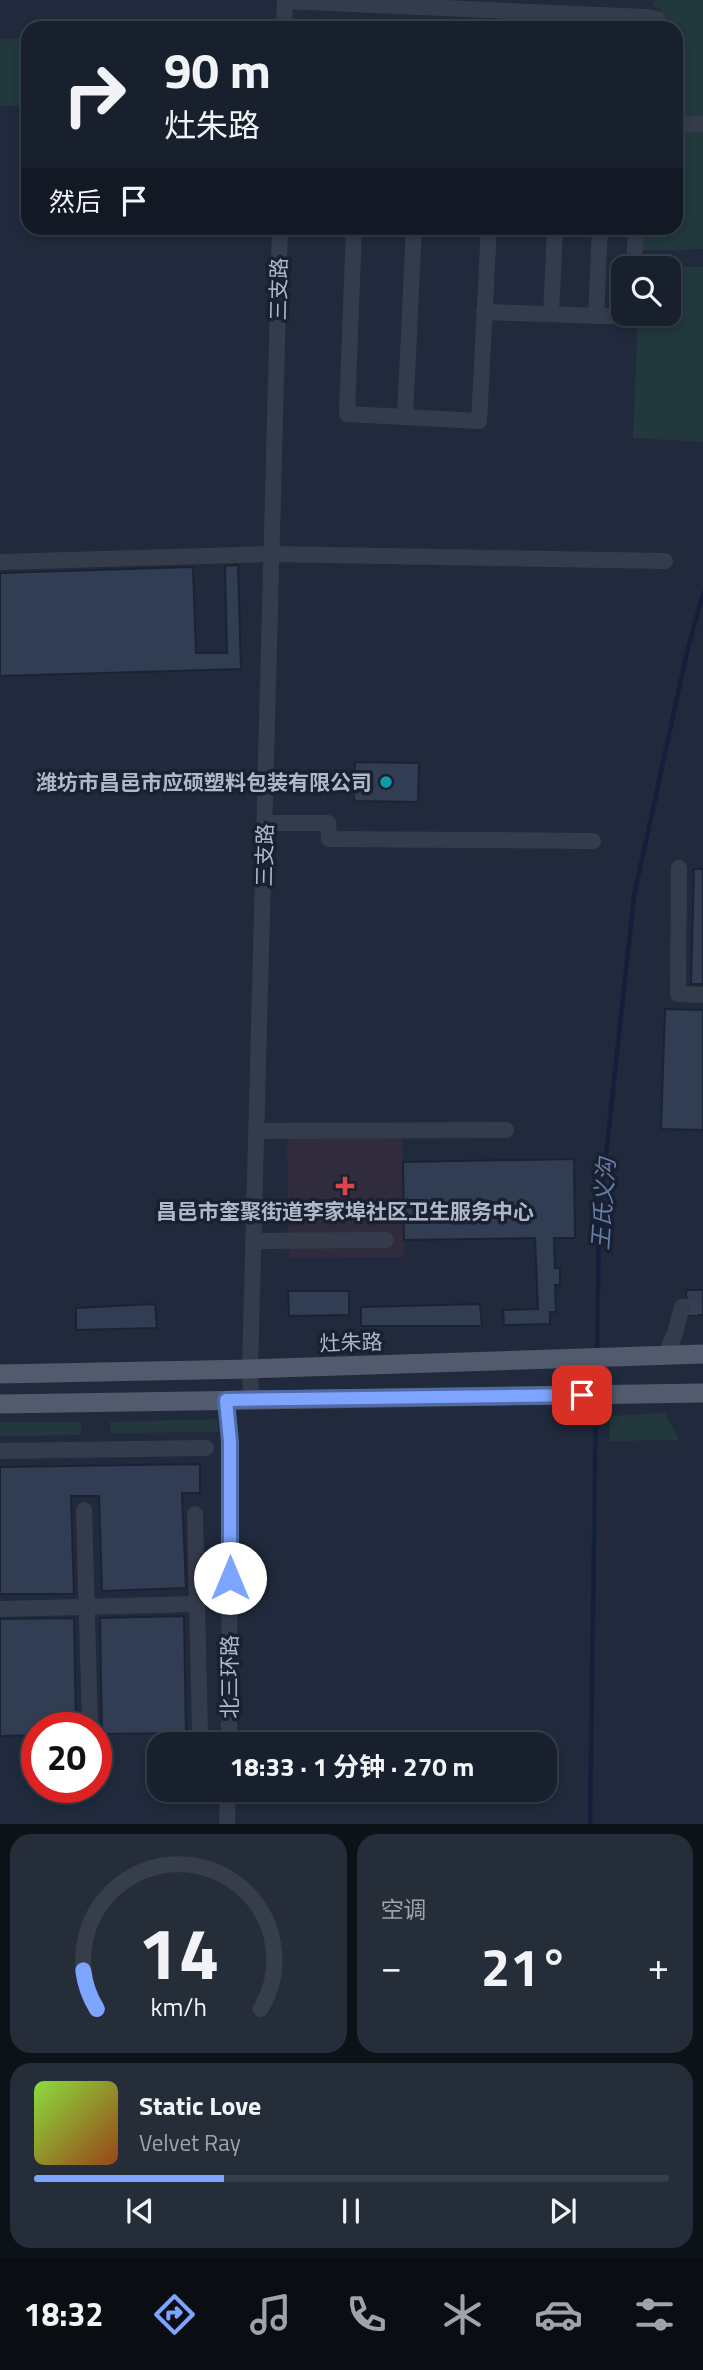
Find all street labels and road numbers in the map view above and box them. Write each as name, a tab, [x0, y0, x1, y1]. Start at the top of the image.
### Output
street label: 三支路	[261, 257, 295, 321]
street label: 三支路	[247, 823, 281, 887]
street label: 灶朱路	[319, 1325, 383, 1359]
street label: 北三环路	[213, 1635, 245, 1719]

